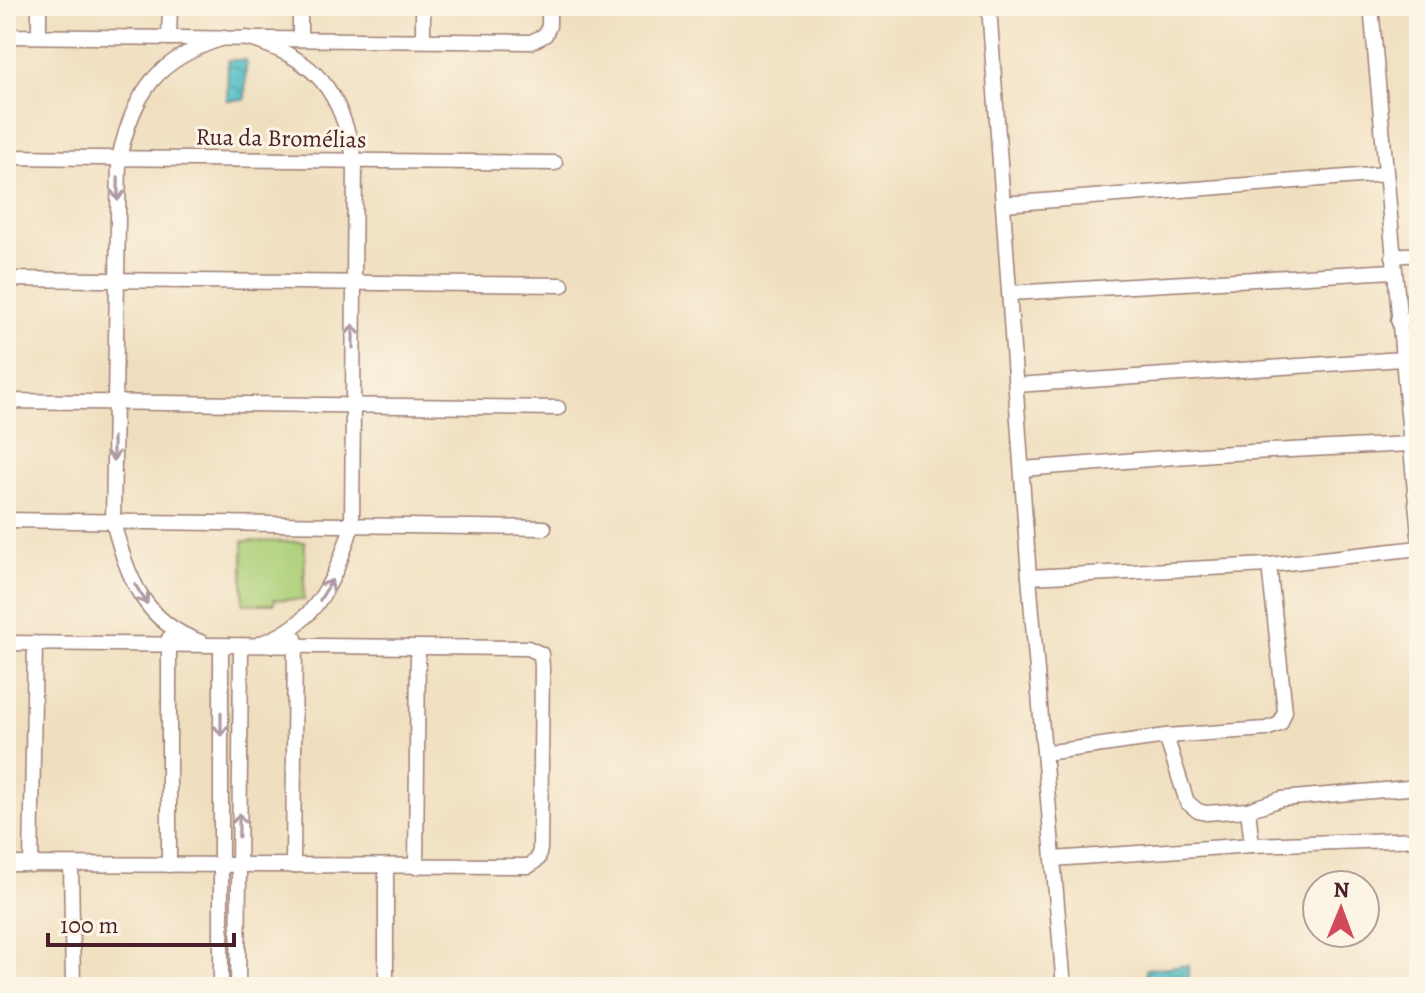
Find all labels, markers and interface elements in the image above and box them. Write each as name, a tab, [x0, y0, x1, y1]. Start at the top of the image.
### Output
street label: Rua da Bromélias	[195, 121, 367, 155]
one-way arrow	[110, 175, 126, 202]
one-way arrow	[345, 323, 361, 350]
one-way arrow	[105, 435, 121, 462]
one-way arrow	[319, 579, 334, 603]
one-way arrow	[133, 582, 149, 605]
one-way arrow	[213, 710, 229, 737]
one-way arrow	[232, 812, 247, 839]
north arrow	[1301, 869, 1381, 949]
text: N	[1333, 875, 1350, 905]
scale bar	[48, 897, 234, 947]
text: 100 m	[60, 909, 119, 941]

